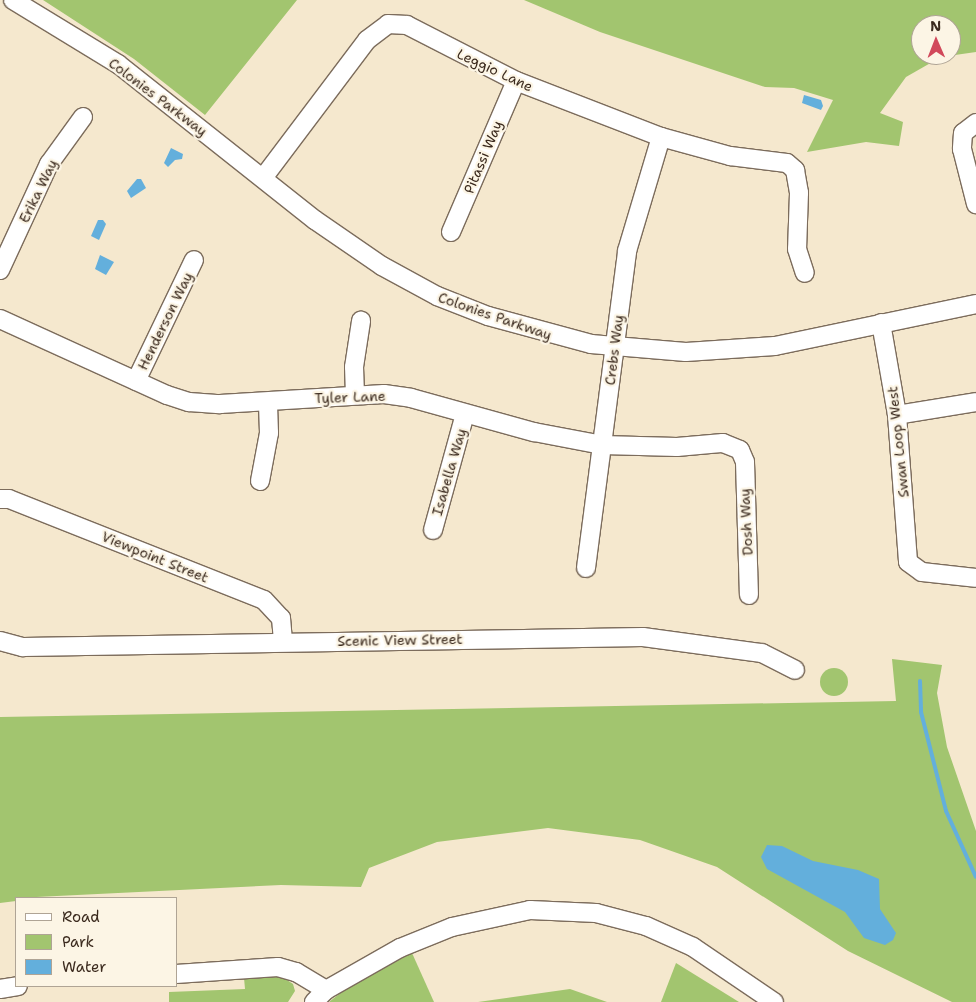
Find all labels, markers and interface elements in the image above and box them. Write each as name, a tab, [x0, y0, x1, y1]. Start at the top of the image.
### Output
north arrow	[911, 15, 961, 65]
text: N	[930, 17, 941, 35]
street label: Leggio Lane	[454, 45, 536, 95]
street label: Colonies Parkway	[105, 54, 211, 140]
street label: Pitassi Way	[460, 118, 506, 196]
street label: Erika Way	[15, 156, 61, 226]
street label: Henderson Way	[134, 269, 196, 373]
street label: Colonies Parkway	[436, 289, 554, 343]
street label: Crebs Way	[601, 314, 627, 386]
street label: Swan Loop West	[884, 386, 912, 498]
street label: Tyler Lane	[314, 387, 386, 407]
street label: Isabella Way	[429, 426, 469, 518]
street label: Dosh Way	[736, 488, 756, 556]
street label: Viewpoint Street	[99, 528, 211, 586]
street label: Scenic View Street	[337, 631, 463, 649]
legend	[15, 897, 178, 987]
text: Road	[62, 907, 100, 927]
text: Park	[62, 932, 94, 952]
text: Water	[62, 957, 106, 977]

